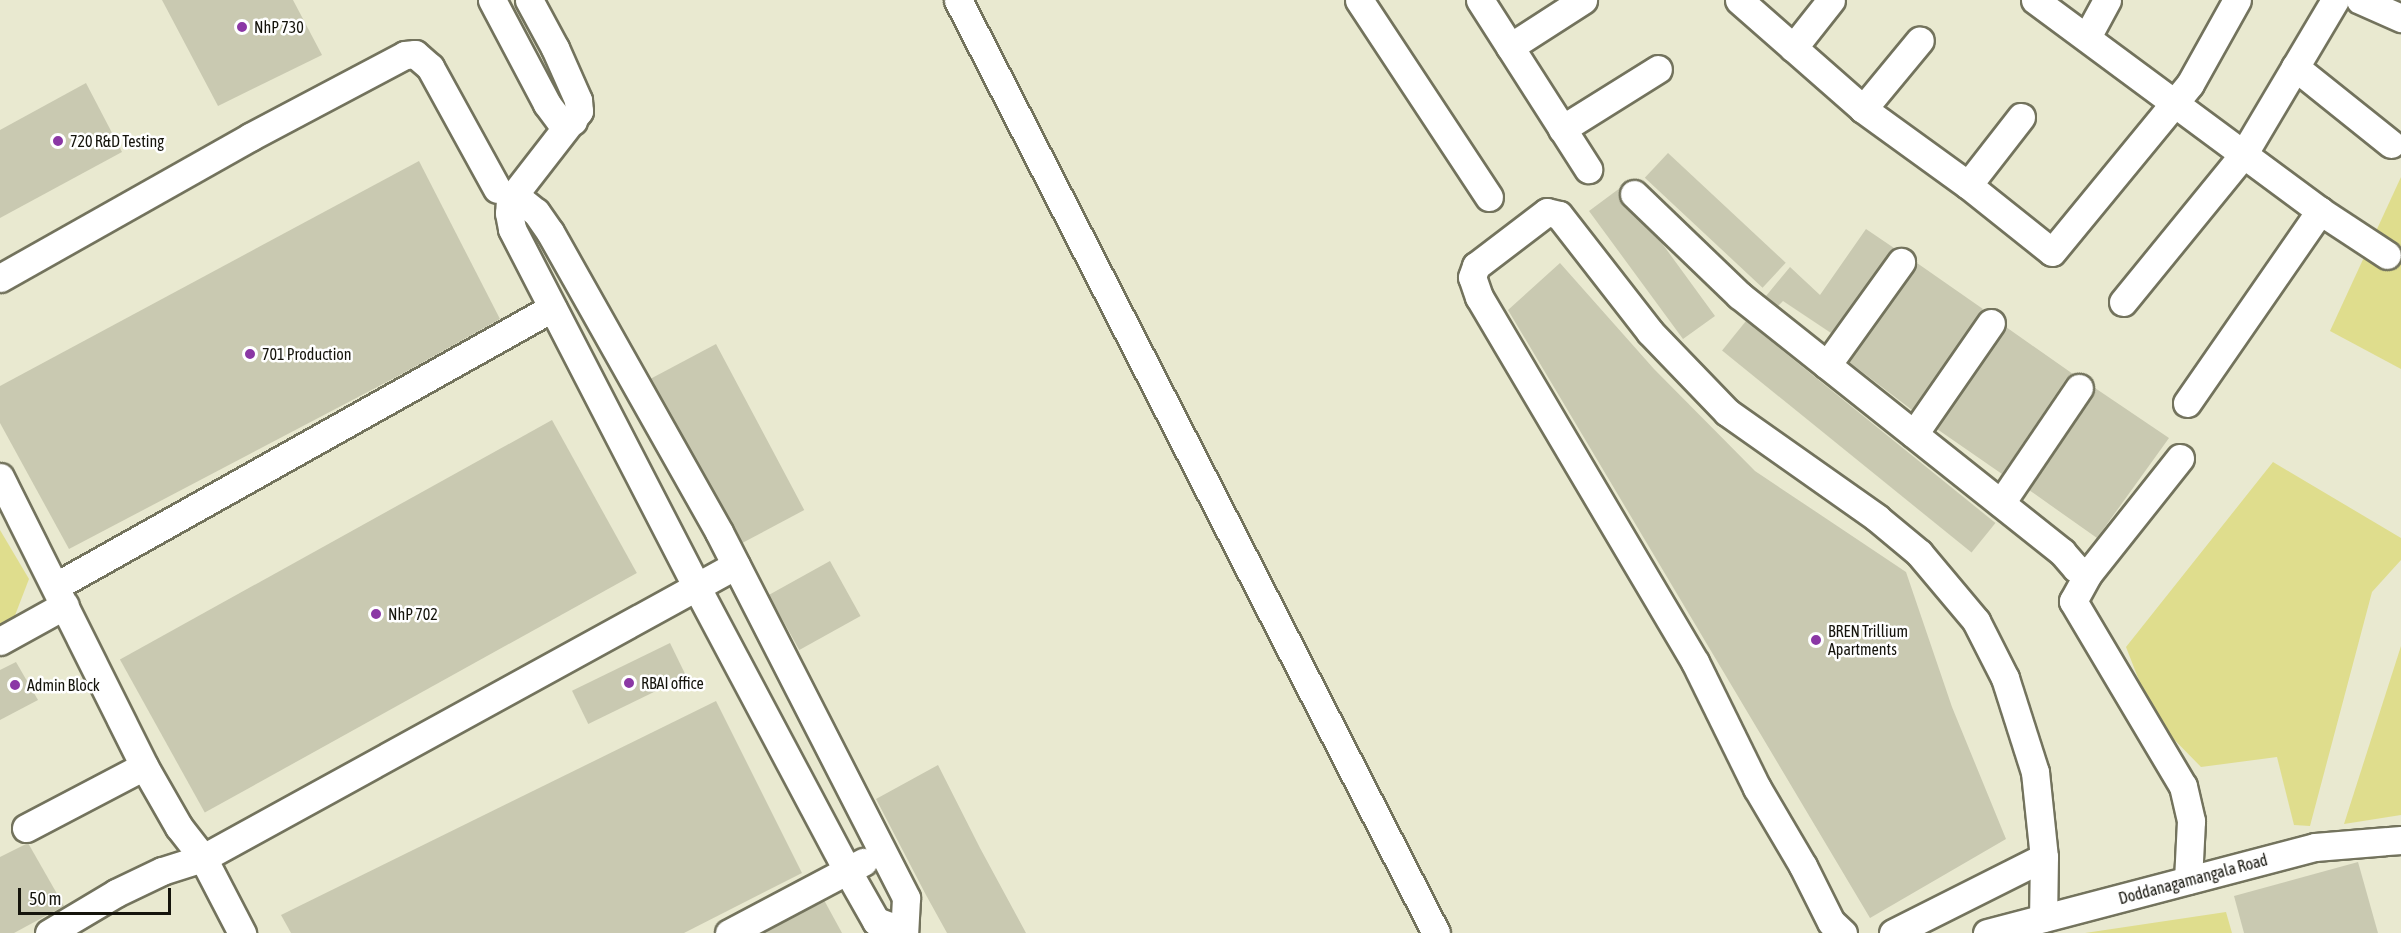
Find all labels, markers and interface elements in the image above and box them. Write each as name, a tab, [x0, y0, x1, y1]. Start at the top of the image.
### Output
place label: NhP 730	[254, 17, 304, 37]
marker: NhP 730	[235, 20, 249, 34]
place label: 720 R&D Testing	[70, 131, 164, 151]
marker: 720 R&D Testing	[51, 134, 65, 148]
place label: 701 Production	[262, 344, 352, 364]
marker: 701 Production	[243, 347, 257, 361]
place label: NhP 702	[388, 604, 438, 624]
marker: NhP 702	[369, 607, 383, 621]
place label: BREN Trillium Apartments	[1828, 621, 1908, 659]
marker: BREN Trillium Apartments	[1809, 633, 1823, 647]
place label: RBAI office	[641, 673, 704, 693]
place label: Admin Block	[27, 675, 100, 695]
marker: RBAI office	[622, 676, 636, 690]
marker: Admin Block	[8, 678, 22, 692]
street label: Doddanagamangala Road	[2116, 850, 2270, 908]
scale bar	[21, 876, 174, 914]
text: 50 m	[29, 888, 61, 909]

